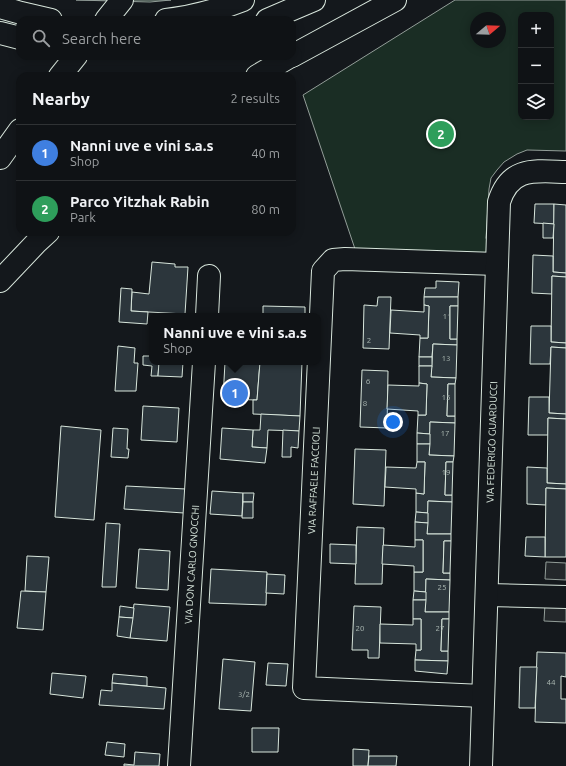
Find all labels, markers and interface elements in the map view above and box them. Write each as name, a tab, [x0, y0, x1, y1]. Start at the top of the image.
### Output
north arrow	[470, 12, 506, 48]
map controls	[518, 12, 554, 120]
button: +	[518, 12, 554, 48]
search box	[16, 16, 296, 60]
icon: search	[30, 27, 52, 49]
text: Search here	[62, 30, 141, 47]
button: −	[518, 48, 554, 84]
button: layers	[518, 84, 554, 120]
text: Nearby	[32, 89, 90, 108]
text: 2 results	[230, 91, 280, 105]
pin: 2	[428, 119, 454, 149]
text: Nanni uve e vini s.a.s	[70, 137, 213, 154]
text: 1	[41, 146, 49, 160]
text: 40 m	[251, 146, 280, 160]
text: Shop	[70, 154, 99, 168]
text: Parco Yitzhak Rabin	[70, 193, 210, 210]
text: 2	[41, 202, 49, 216]
text: 80 m	[251, 202, 280, 216]
text: Park	[70, 210, 96, 224]
house number: 11	[442, 312, 452, 321]
popup	[149, 313, 321, 365]
text: Nanni uve e vini s.a.s	[163, 324, 307, 341]
house number: 2	[367, 336, 371, 345]
text: Shop	[163, 341, 193, 355]
house number: 13	[441, 354, 451, 363]
house number: 6	[366, 377, 371, 386]
pin: 1	[222, 378, 248, 408]
street label: VIA FEDERIGO GUARDUCCI	[484, 381, 499, 503]
house number: 15	[441, 393, 451, 402]
house number: 8	[363, 399, 368, 408]
your location	[383, 412, 403, 432]
street label: VIA RAFFAELE FACCIOLI	[306, 426, 321, 534]
house number: 17	[440, 429, 450, 438]
house number: 19	[441, 468, 451, 477]
street label: VIA DON CARLO GNOCCHI	[182, 505, 201, 624]
house number: 25	[437, 583, 447, 592]
house number: 20	[355, 624, 365, 633]
house number: 27	[435, 624, 445, 633]
house number: 44	[546, 678, 556, 687]
house number: 3/2	[238, 690, 250, 699]

